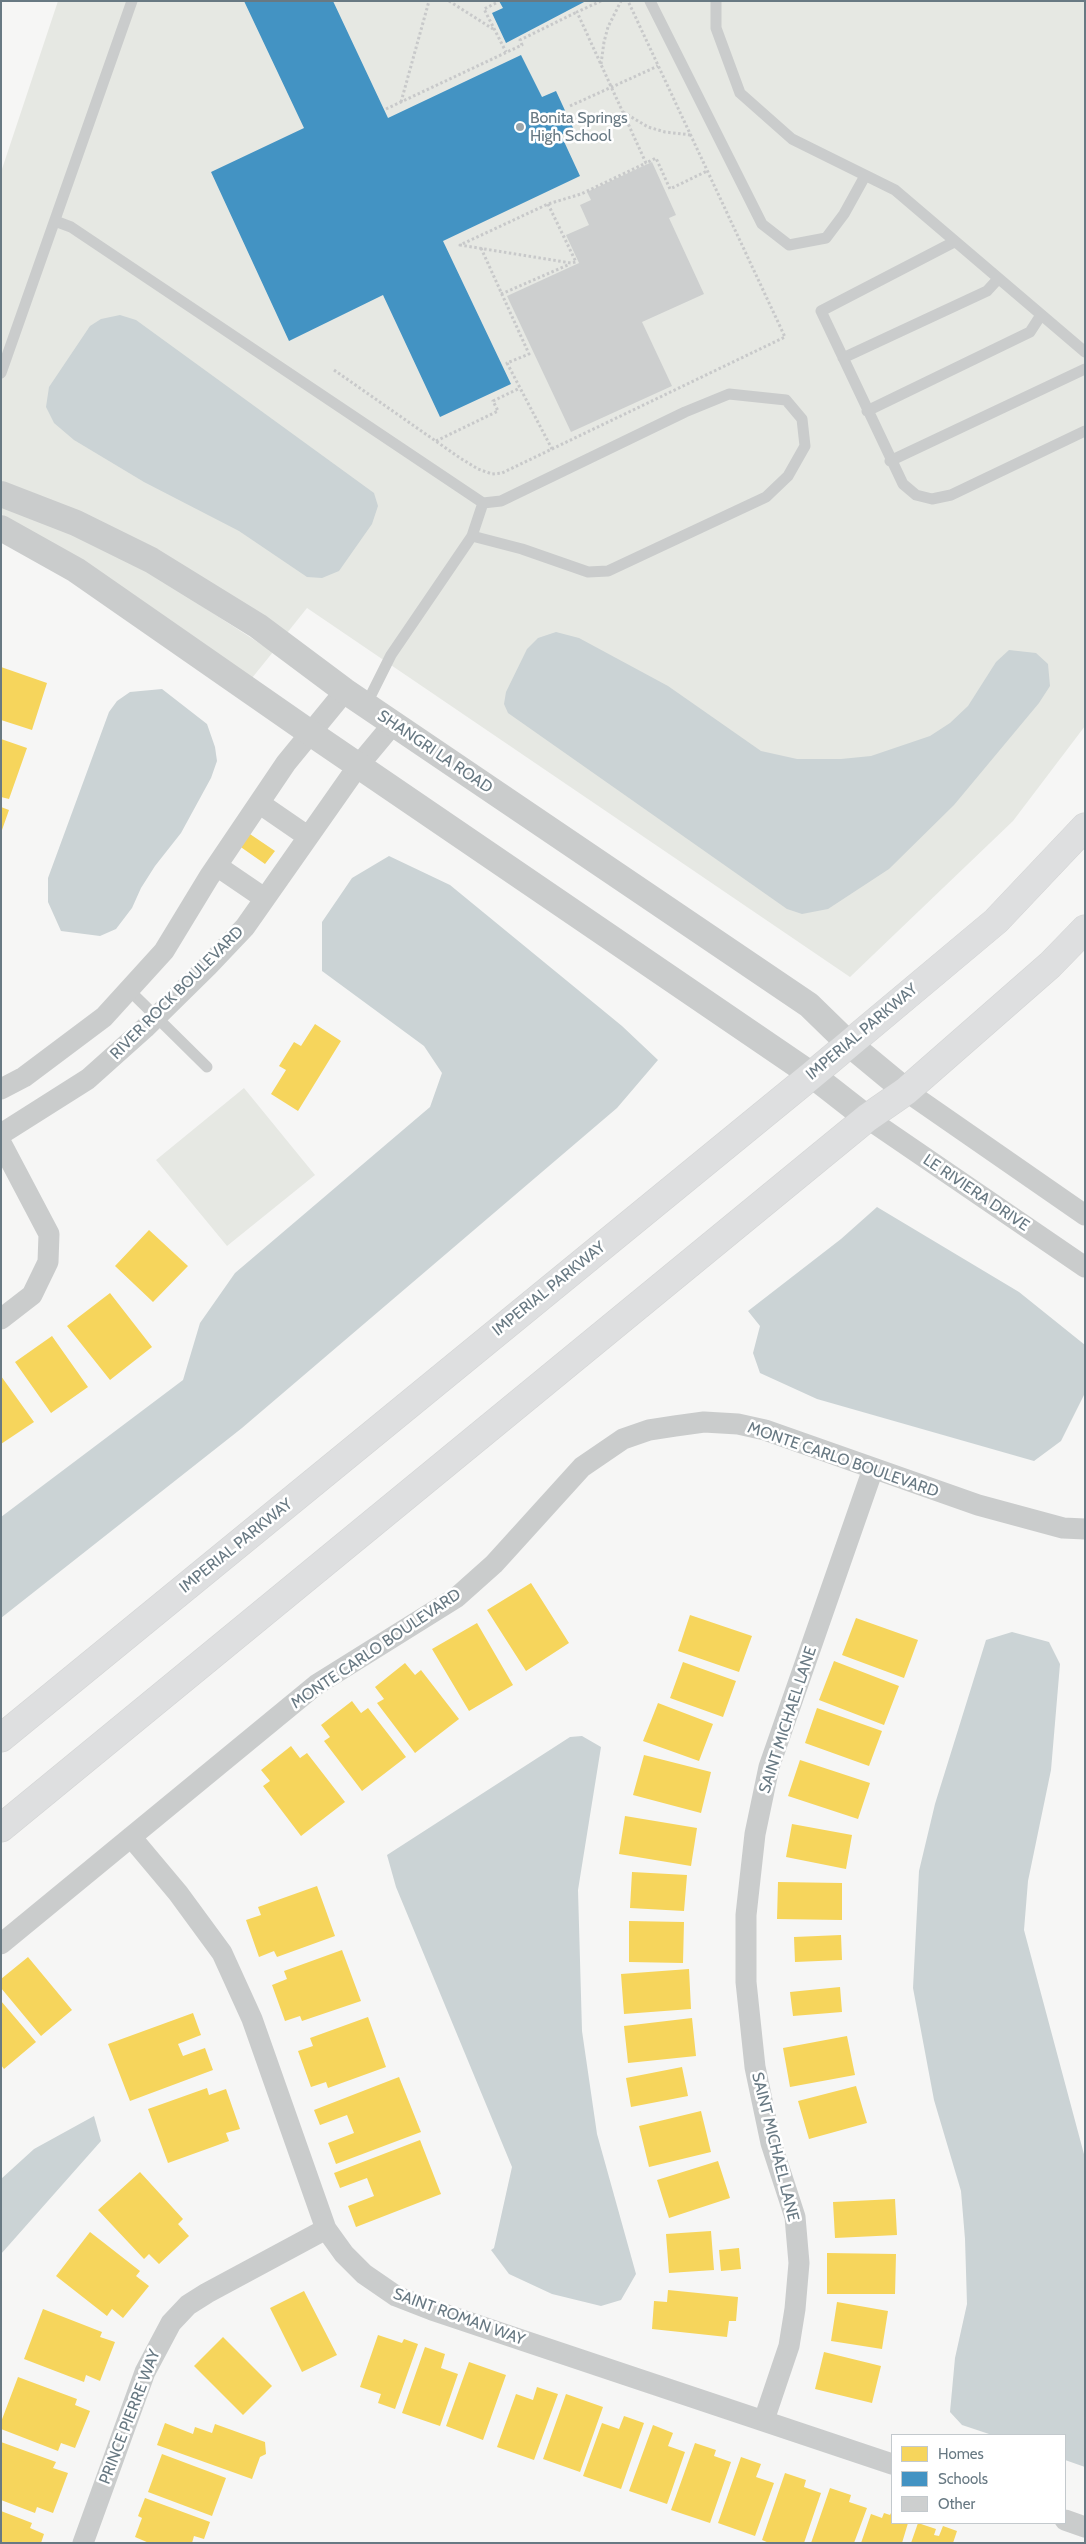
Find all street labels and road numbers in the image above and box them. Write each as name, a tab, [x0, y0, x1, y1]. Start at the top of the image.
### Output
street label: SHANGRI LA ROAD	[374, 706, 496, 798]
street label: RIVER ROCK BOULEVARD	[106, 922, 248, 1064]
street label: IMPERIAL PARKWAY	[802, 980, 922, 1084]
street label: LE RIVIERA DRIVE	[919, 1150, 1033, 1236]
street label: IMPERIAL PARKWAY	[489, 1238, 609, 1340]
street label: MONTE CARLO BOULEVARD	[745, 1418, 941, 1502]
street label: IMPERIAL PARKWAY	[176, 1495, 296, 1597]
street label: MONTE CARLO BOULEVARD	[287, 1585, 465, 1713]
street label: SAINT MICHAEL LANE	[755, 1644, 821, 1796]
street label: SAINT MICHAEL LANE	[747, 2070, 803, 2224]
street label: SAINT ROMAN WAY	[391, 2284, 527, 2350]
street label: PRINCE PIERRE WAY	[95, 2347, 165, 2487]

